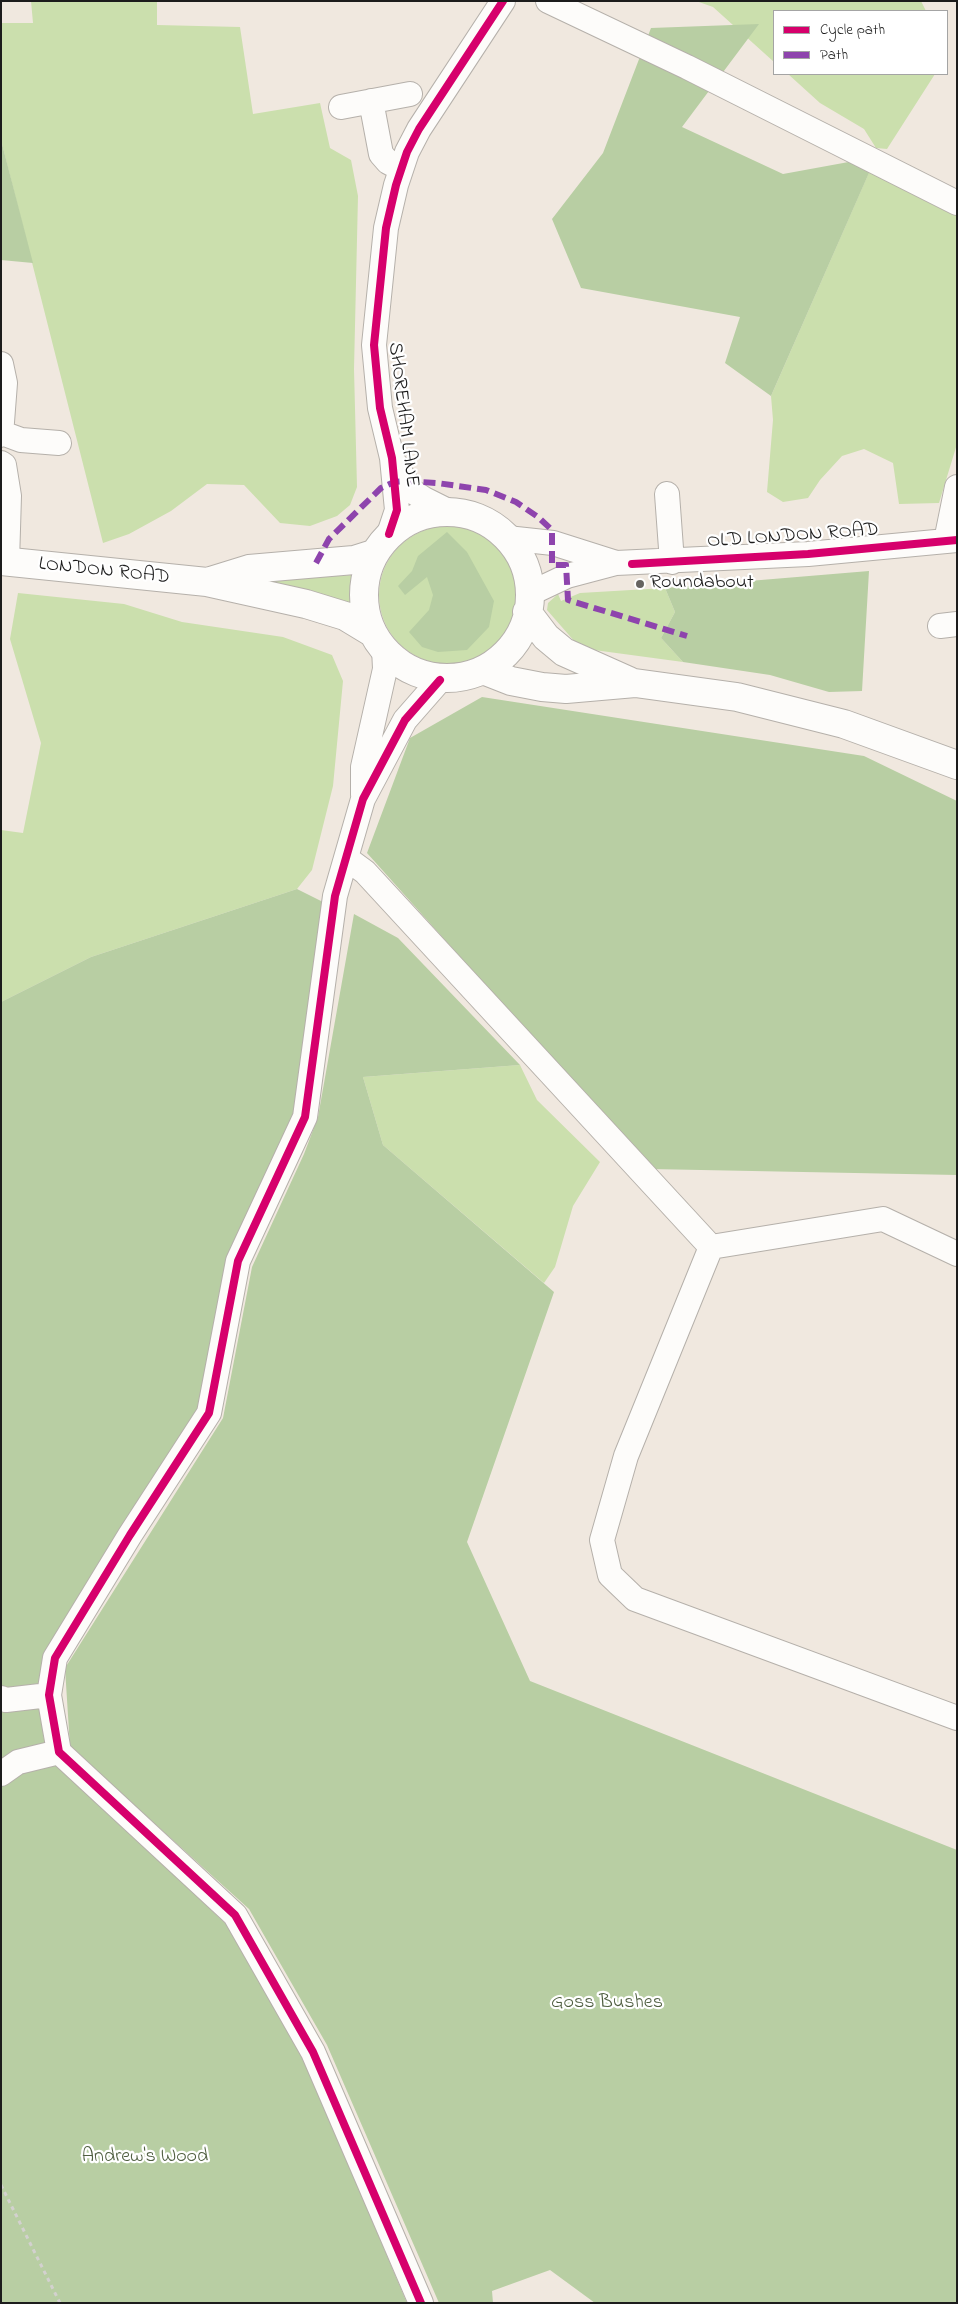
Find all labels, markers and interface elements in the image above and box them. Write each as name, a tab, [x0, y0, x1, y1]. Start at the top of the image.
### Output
legend	[773, 10, 948, 75]
text: Cycle path	[820, 19, 885, 41]
text: Path	[820, 44, 848, 66]
street label: SHOREHAM LANE	[381, 341, 423, 489]
street label: OLD LONDON ROAD	[706, 519, 880, 555]
street label: LONDON ROAD	[37, 553, 171, 591]
place label: Roundabout	[650, 572, 754, 596]
marker: Roundabout	[634, 578, 646, 590]
park label: Goss Bushes	[551, 1992, 663, 2016]
park label: Andrew's Wood	[82, 2146, 208, 2170]

